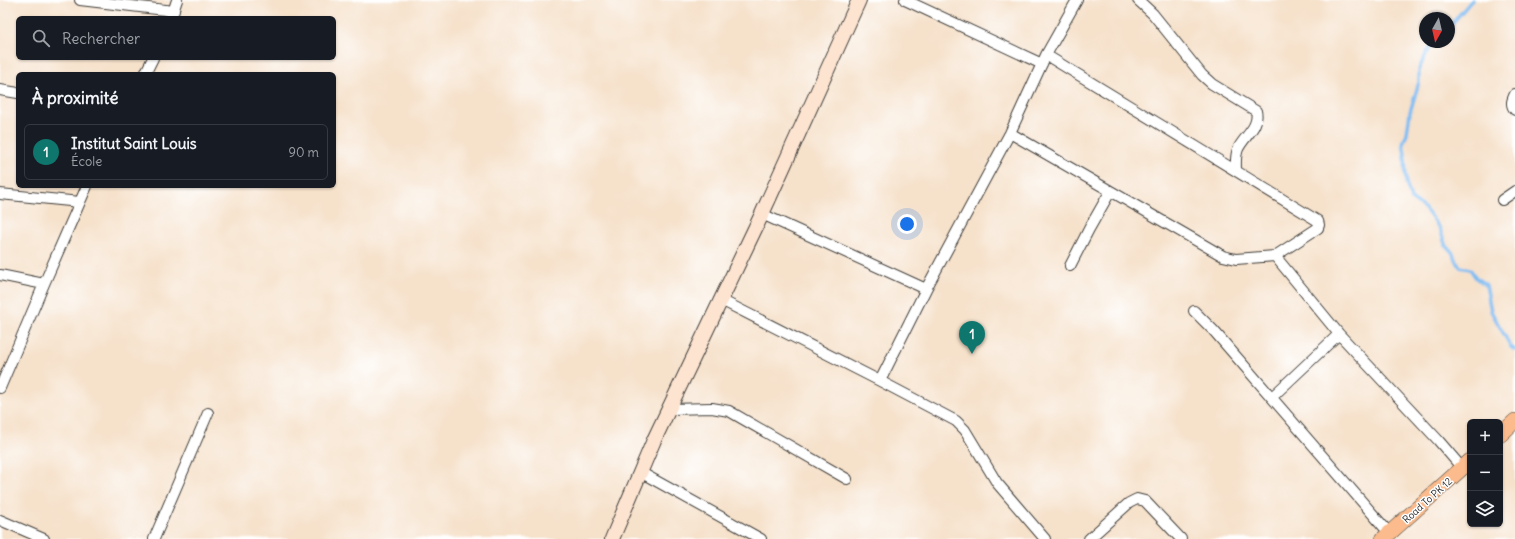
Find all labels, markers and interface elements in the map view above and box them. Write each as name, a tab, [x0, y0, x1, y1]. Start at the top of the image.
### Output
north arrow	[1419, 12, 1455, 48]
search box	[16, 16, 336, 60]
icon: search	[30, 27, 52, 49]
text: Rechercher	[62, 29, 140, 48]
text: À proximité	[32, 87, 118, 109]
text: Institut Saint Louis	[71, 134, 197, 153]
text: 1	[43, 144, 49, 161]
text: 90 m	[288, 144, 319, 161]
text: École	[71, 153, 102, 170]
your location	[897, 214, 917, 234]
pin: 1	[959, 321, 985, 354]
map controls	[1467, 419, 1503, 527]
button: +	[1467, 419, 1503, 455]
button: −	[1467, 455, 1503, 491]
street label: Road To PK 12	[1400, 474, 1455, 526]
button: layers	[1467, 491, 1503, 527]

